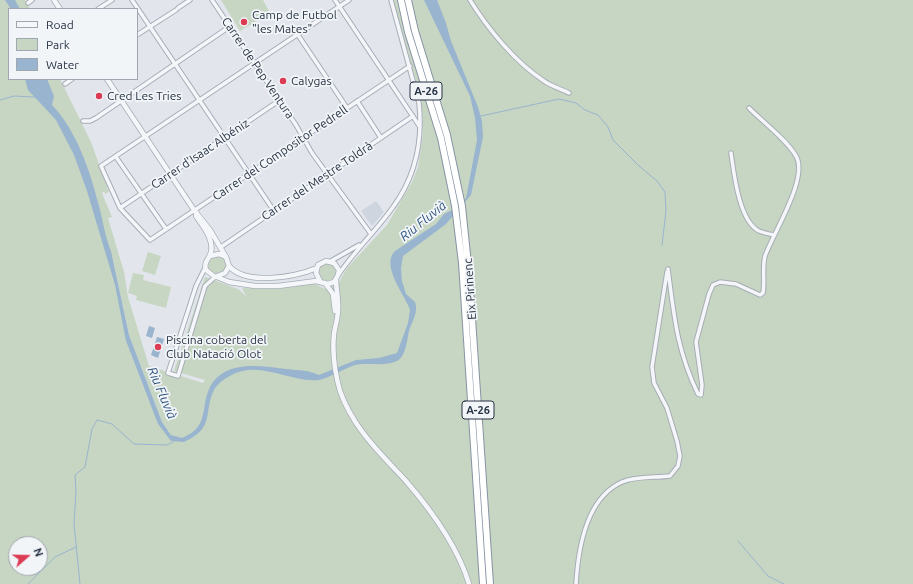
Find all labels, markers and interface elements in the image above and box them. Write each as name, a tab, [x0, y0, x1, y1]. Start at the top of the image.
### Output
legend	[8, 8, 138, 80]
place label: Camp de Futbol "les Mates"	[252, 8, 337, 36]
street label: Carrer de Pep Ventura	[219, 15, 297, 121]
marker: Camp de Futbol "les Mates"	[239, 17, 249, 27]
text: Road	[46, 18, 74, 31]
text: Park	[46, 38, 70, 51]
text: Water	[46, 58, 79, 71]
place label: Calygas	[291, 74, 332, 88]
marker: Calygas	[278, 76, 288, 86]
road number: A-26	[410, 82, 442, 100]
place label: Cred Les Tries	[107, 89, 182, 103]
marker: Cred Les Tries	[94, 91, 104, 101]
street label: Carrer del Compositor Pedrell	[210, 102, 350, 204]
street label: Carrer d'Isaac Albéniz	[148, 116, 252, 192]
street label: Carrer del Mestre Toldrà	[259, 138, 375, 224]
water label: Riu Fluvià	[397, 198, 449, 244]
street label: Eix Pirinenc	[461, 258, 479, 320]
place label: Piscina coberta del Club Natació Olot	[166, 333, 267, 361]
marker: Piscina coberta del Club Natació Olot	[153, 342, 163, 352]
water label: Riu Fluvià	[144, 365, 180, 421]
road number: A-26	[462, 401, 494, 419]
north arrow	[8, 536, 48, 576]
text: N	[31, 546, 45, 558]

